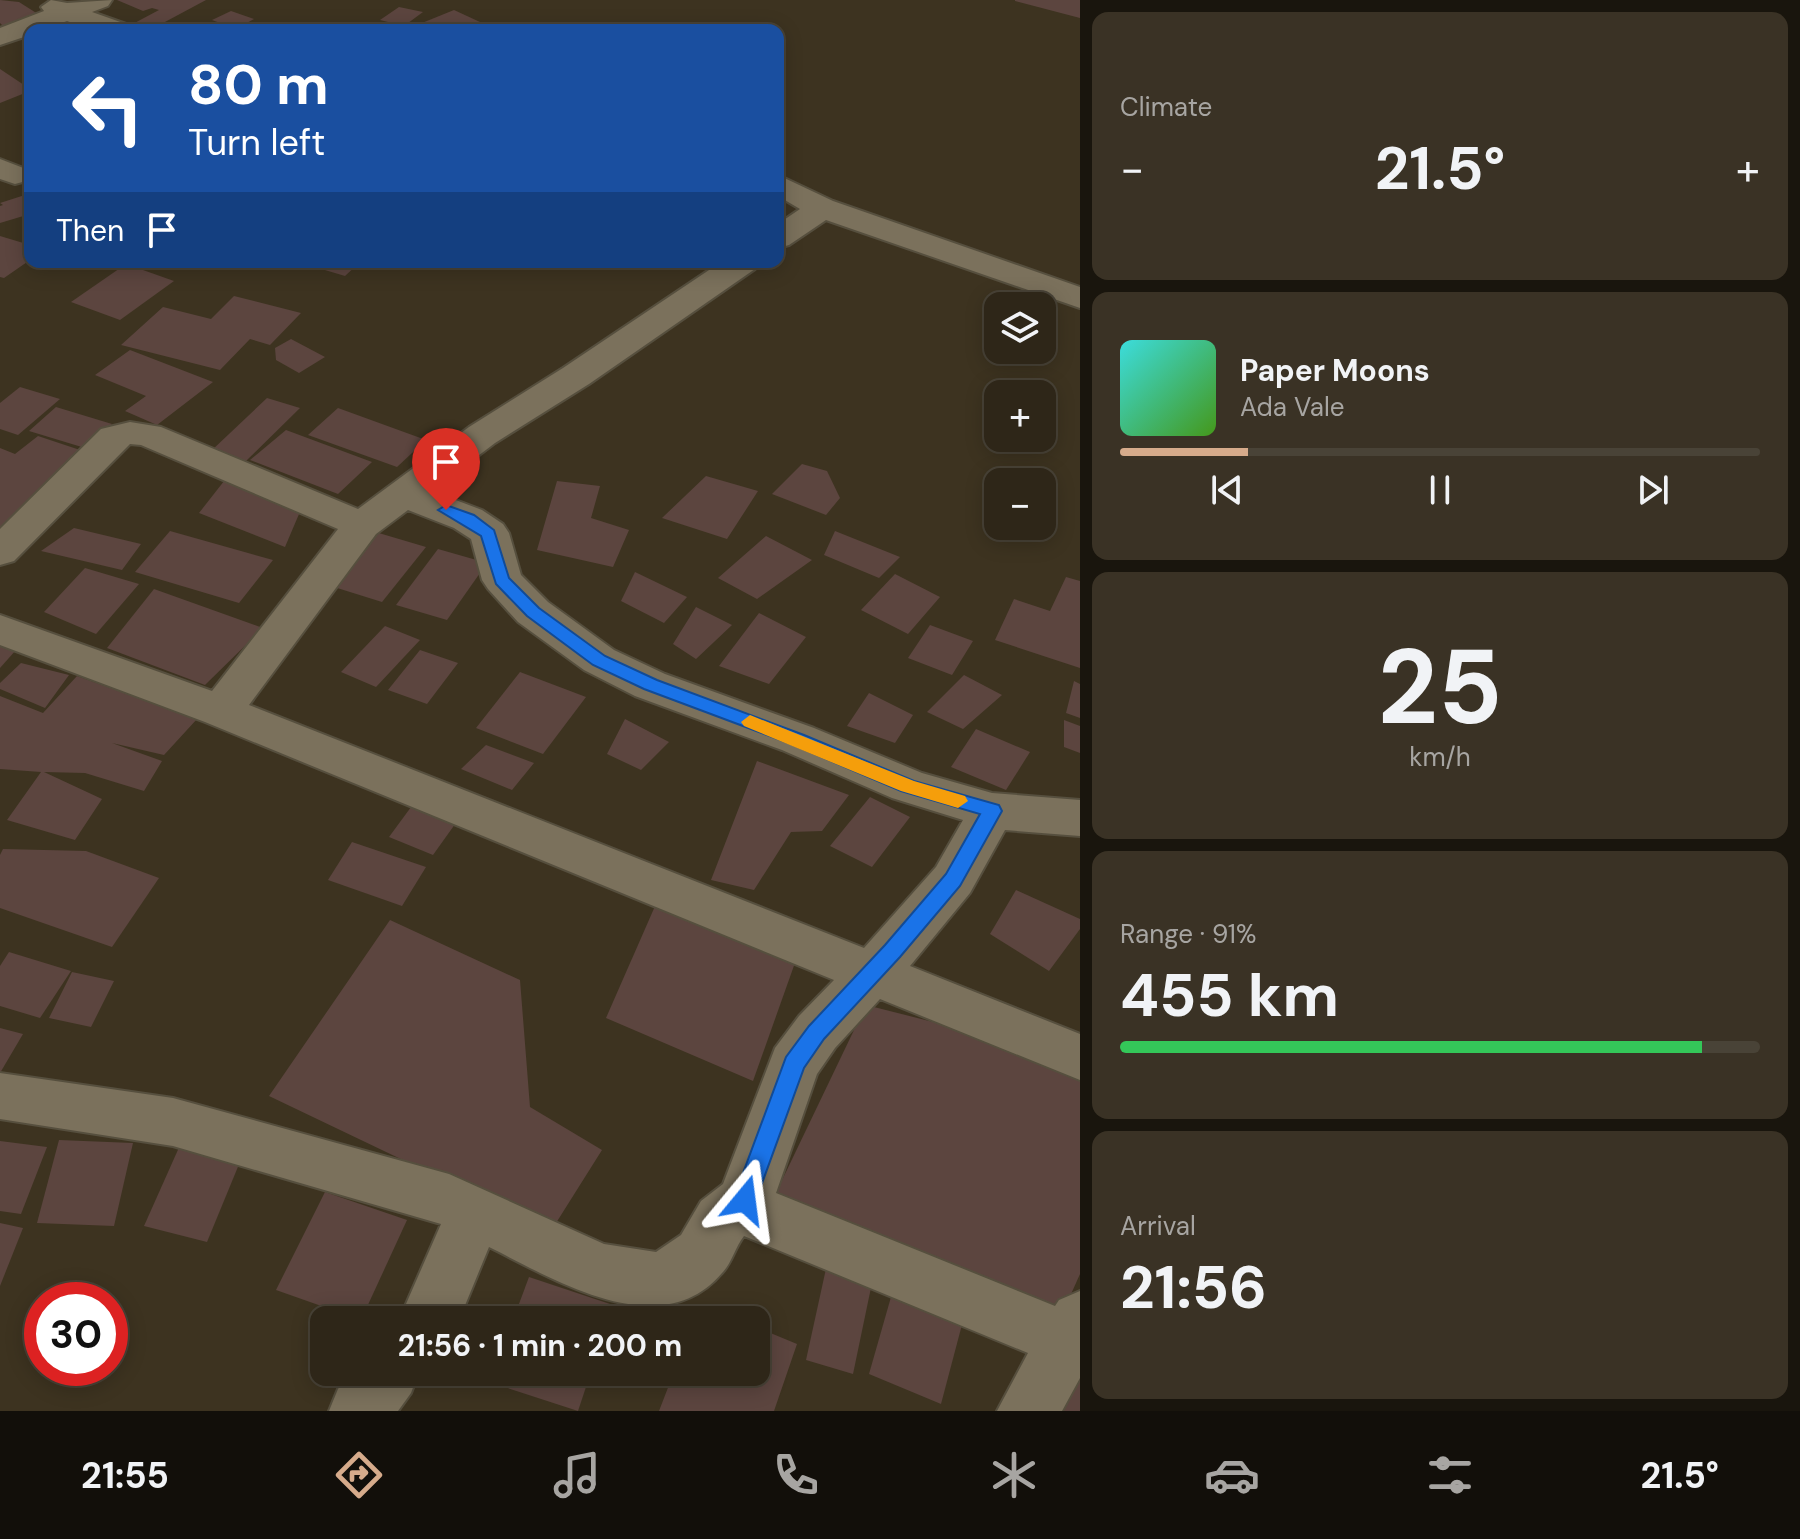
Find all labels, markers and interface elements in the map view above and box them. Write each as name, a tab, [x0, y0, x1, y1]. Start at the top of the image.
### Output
text: 80 m	[188, 48, 329, 121]
icon: left	[56, 56, 160, 160]
text: Climate	[1120, 90, 1212, 124]
text: Turn left	[188, 119, 325, 166]
text: 21.5°	[1375, 129, 1505, 208]
text: −	[1120, 140, 1144, 198]
text: +	[1736, 140, 1760, 198]
icon: arrive	[140, 208, 184, 252]
text: Then	[56, 211, 124, 250]
map controls	[984, 292, 1056, 540]
button: layers	[984, 292, 1056, 364]
text: Paper Moons	[1240, 351, 1430, 390]
button: +	[984, 380, 1056, 452]
text: Ada Vale	[1240, 390, 1345, 424]
pin	[412, 428, 480, 510]
icon: arrive	[424, 440, 468, 484]
button: −	[984, 468, 1056, 540]
icon: previous	[1205, 468, 1249, 512]
icon: pause	[1418, 468, 1462, 512]
icon: next	[1631, 468, 1675, 512]
text: 25	[1378, 620, 1502, 755]
text: km/h	[1409, 740, 1471, 774]
text: Range · 91%	[1120, 917, 1256, 951]
text: 455 km	[1120, 956, 1339, 1035]
position arrow	[703, 1158, 787, 1242]
text: Arrival	[1120, 1209, 1196, 1243]
text: 21:56	[1120, 1248, 1267, 1327]
speed limit sign: 30	[24, 1282, 128, 1386]
text: 21:56 · 1 min · 200 m	[398, 1326, 682, 1365]
icon: directions	[331, 1447, 387, 1503]
icon: music	[549, 1447, 605, 1503]
icon: phone	[768, 1447, 824, 1503]
icon: climate	[986, 1447, 1042, 1503]
icon: car	[1204, 1447, 1260, 1503]
icon: filters	[1422, 1447, 1478, 1503]
text: 21:55	[81, 1452, 169, 1499]
text: 21.5°	[1640, 1452, 1719, 1499]

